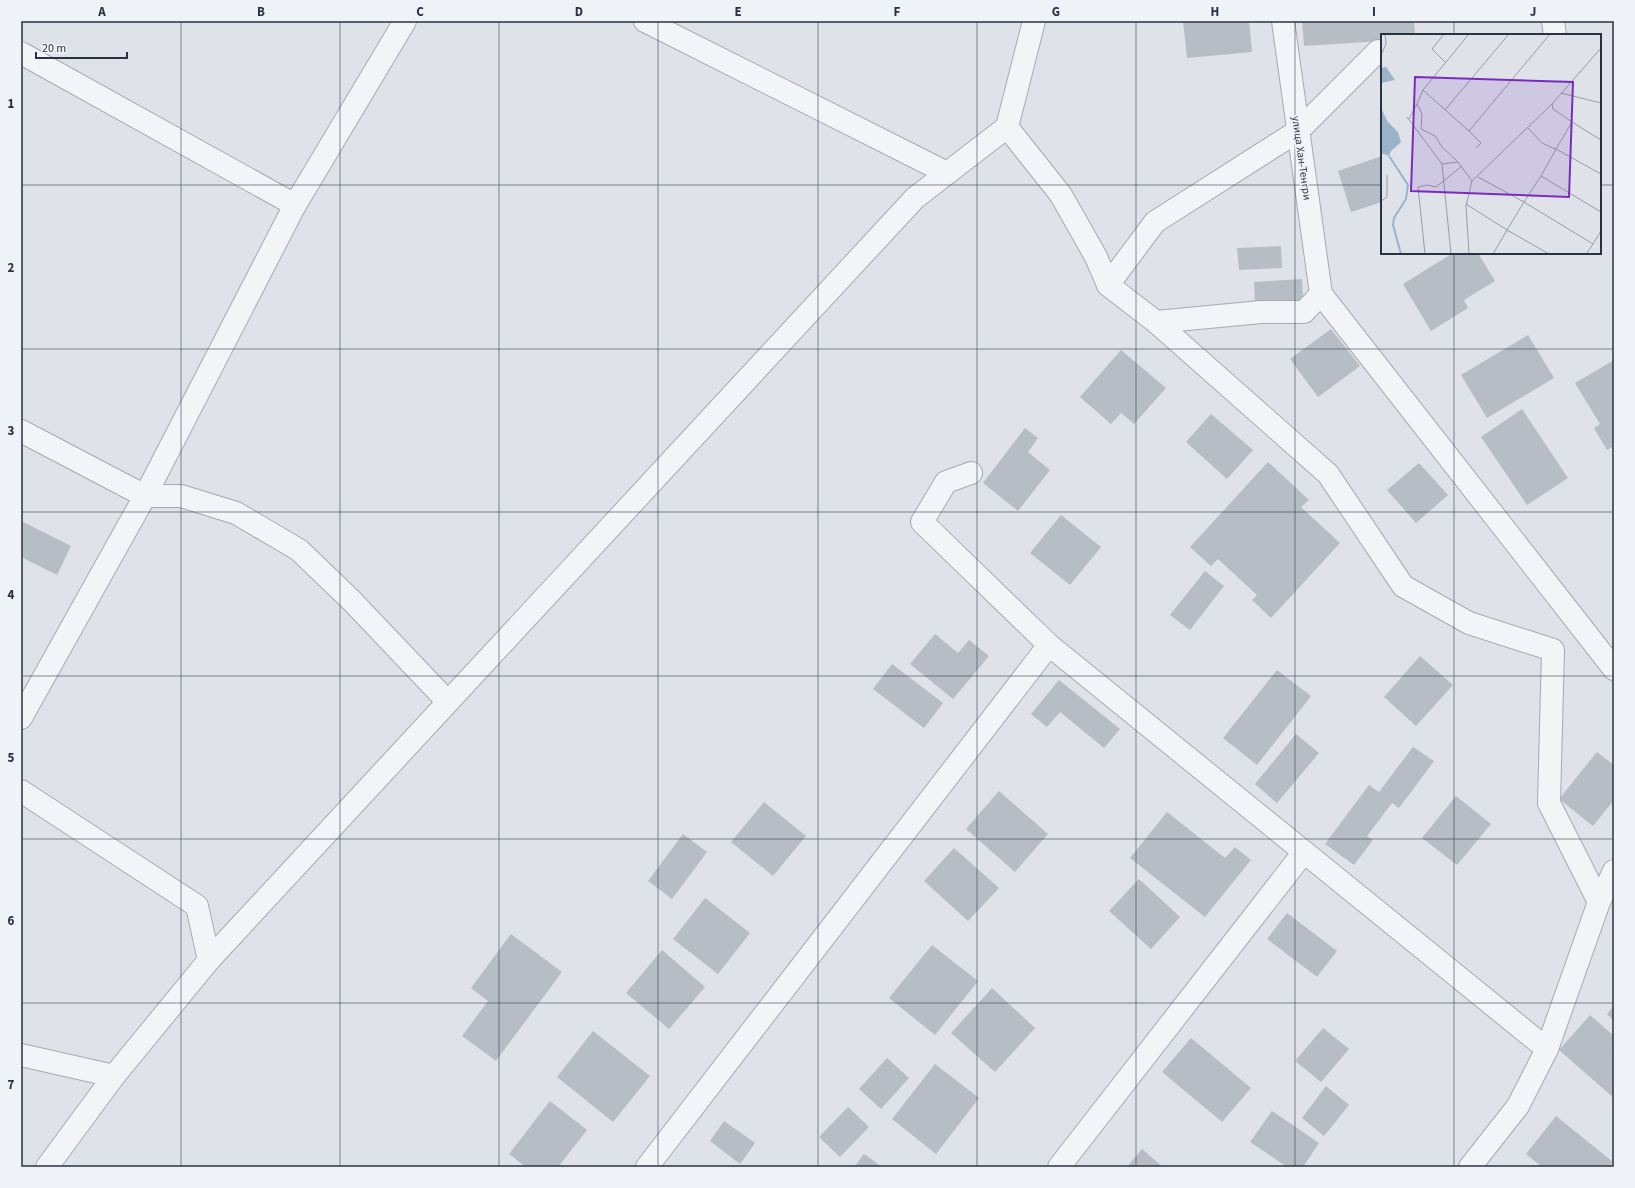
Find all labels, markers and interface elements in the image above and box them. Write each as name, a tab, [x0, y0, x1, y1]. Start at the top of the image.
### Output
text: A	[97, 3, 106, 21]
text: B	[257, 3, 265, 21]
text: C	[416, 3, 424, 21]
text: D	[575, 3, 583, 21]
text: E	[734, 3, 742, 21]
text: F	[894, 3, 901, 21]
text: G	[1052, 3, 1060, 21]
text: H	[1211, 3, 1219, 21]
text: I	[1372, 3, 1376, 21]
text: J	[1530, 3, 1536, 21]
scale bar	[36, 34, 127, 60]
inset map	[1381, 34, 1601, 254]
text: 20 m	[42, 40, 66, 57]
text: 1	[8, 95, 15, 113]
street label: улица Хан-Тенгри	[1288, 115, 1315, 201]
text: 2	[8, 259, 15, 277]
text: 3	[8, 422, 15, 440]
text: 4	[8, 586, 15, 604]
text: 5	[8, 749, 15, 767]
text: 6	[8, 912, 15, 930]
text: 7	[8, 1076, 15, 1094]

